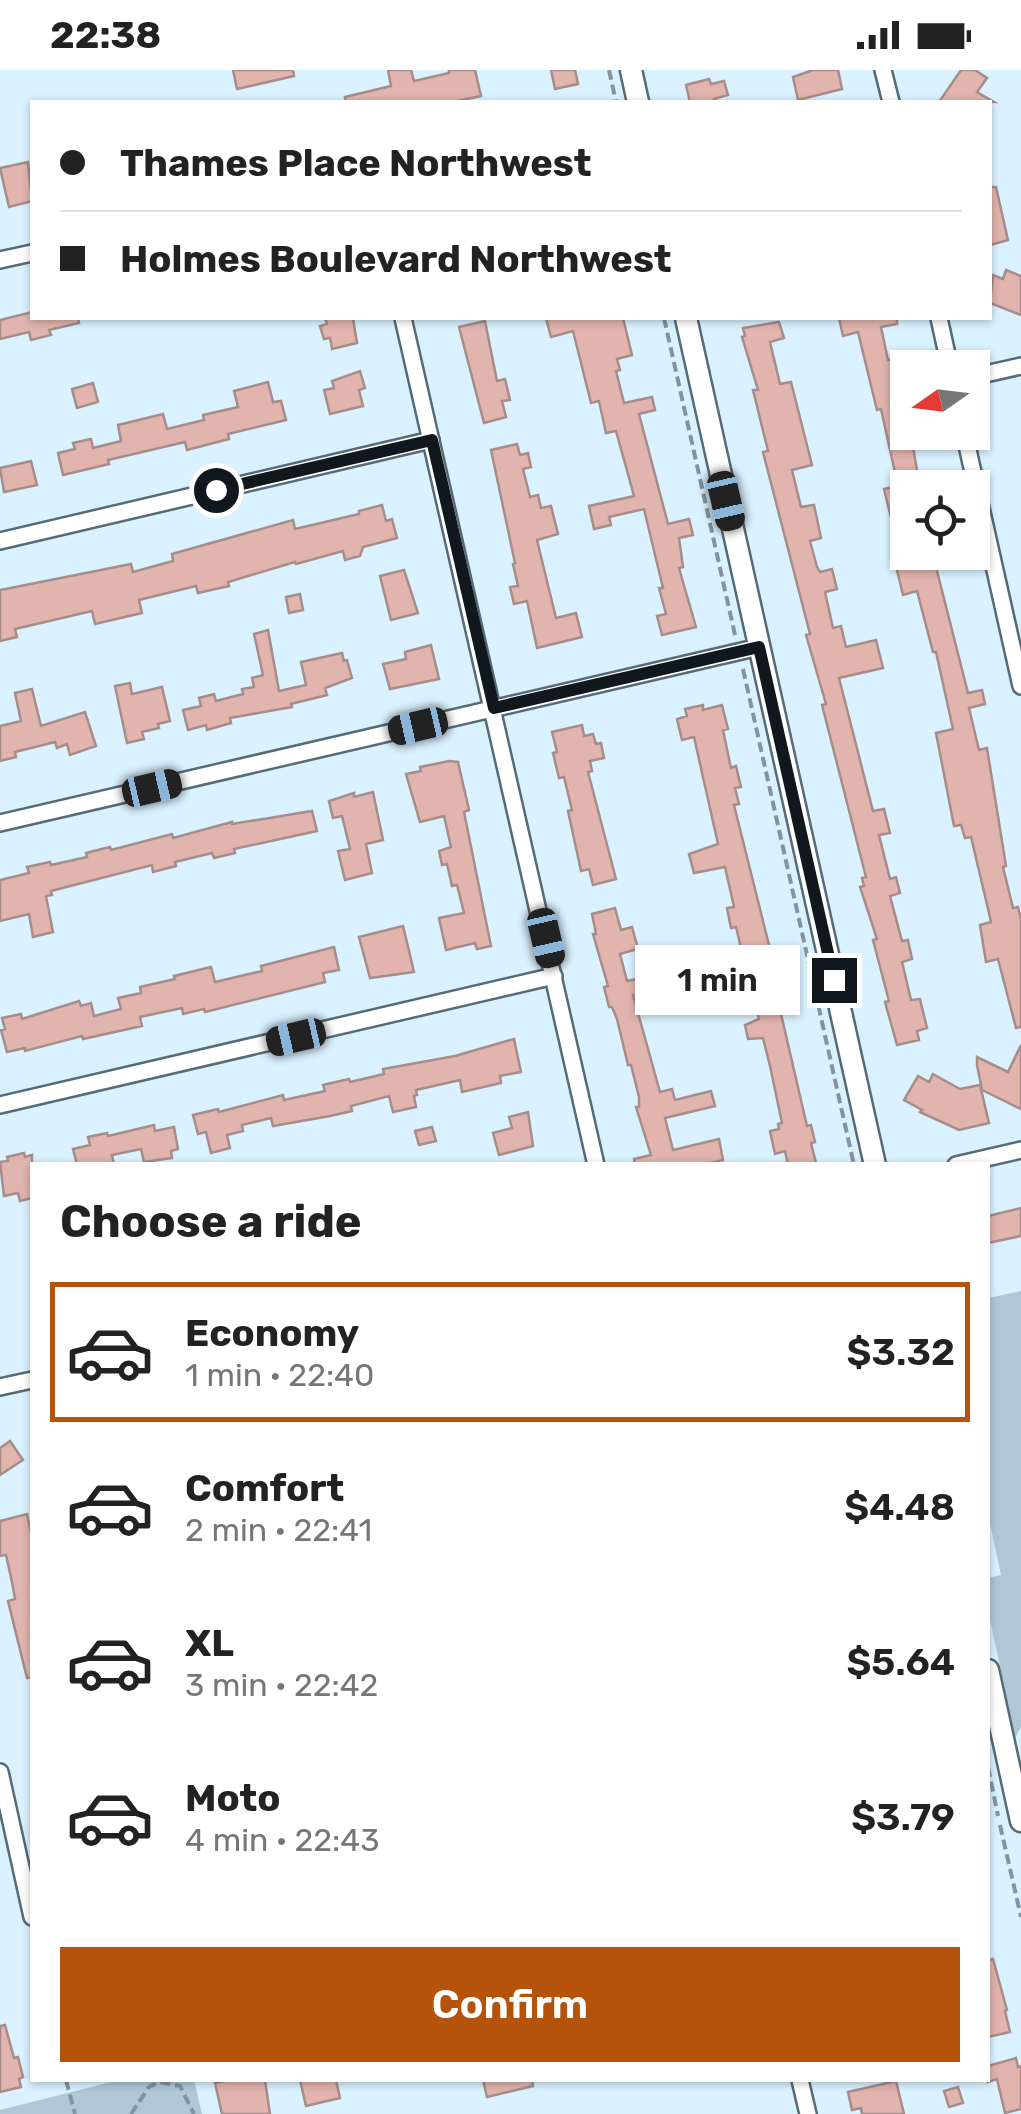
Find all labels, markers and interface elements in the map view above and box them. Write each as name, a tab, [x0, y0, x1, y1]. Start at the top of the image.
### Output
text: 22:38	[50, 12, 161, 58]
text: Thames Place Northwest	[120, 140, 591, 186]
text: Holmes Boulevard Northwest	[120, 236, 672, 282]
north arrow	[890, 350, 990, 450]
map controls	[890, 350, 990, 570]
route start	[194, 468, 239, 513]
car	[705, 468, 747, 534]
button: locate	[890, 470, 990, 570]
car	[385, 705, 451, 747]
car	[119, 767, 185, 809]
car	[525, 905, 567, 971]
callout: 1 min	[634, 945, 799, 1015]
route end	[812, 958, 857, 1003]
text: 1 min	[677, 961, 758, 999]
car	[263, 1016, 329, 1058]
text: Choose a ride	[60, 1195, 362, 1248]
icon: car	[65, 1307, 155, 1397]
text: Economy	[185, 1310, 359, 1356]
text: $3.32	[847, 1329, 955, 1375]
text: 1 min · 22:40	[185, 1356, 374, 1394]
icon: car	[65, 1462, 155, 1552]
text: Comfort	[185, 1465, 344, 1511]
text: $4.48	[844, 1484, 955, 1530]
text: 2 min · 22:41	[185, 1511, 372, 1549]
icon: car	[65, 1617, 155, 1707]
text: XL	[185, 1620, 234, 1666]
text: $5.64	[846, 1639, 955, 1685]
text: 3 min · 22:42	[185, 1666, 378, 1704]
icon: car	[65, 1772, 155, 1862]
text: Moto	[185, 1775, 281, 1821]
text: $3.79	[851, 1794, 955, 1840]
text: 4 min · 22:43	[185, 1821, 379, 1859]
button: Confirm	[60, 1947, 960, 2062]

